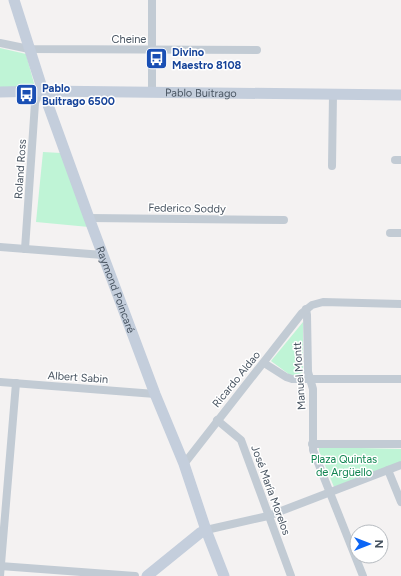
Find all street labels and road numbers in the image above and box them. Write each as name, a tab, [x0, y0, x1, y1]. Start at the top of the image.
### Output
street label: Cheine	[112, 33, 146, 46]
street label: Pablo Buitrago	[165, 86, 237, 100]
street label: Roland Ross	[12, 139, 29, 199]
street label: Federico Soddy	[148, 201, 226, 216]
street label: Raymond Poincaré	[93, 244, 138, 335]
street label: Manuel Montt	[291, 341, 308, 411]
street label: Ricardo Aldao	[210, 349, 263, 410]
street label: Albert Sabin	[47, 369, 109, 386]
street label: José María Morelos	[248, 443, 293, 537]

